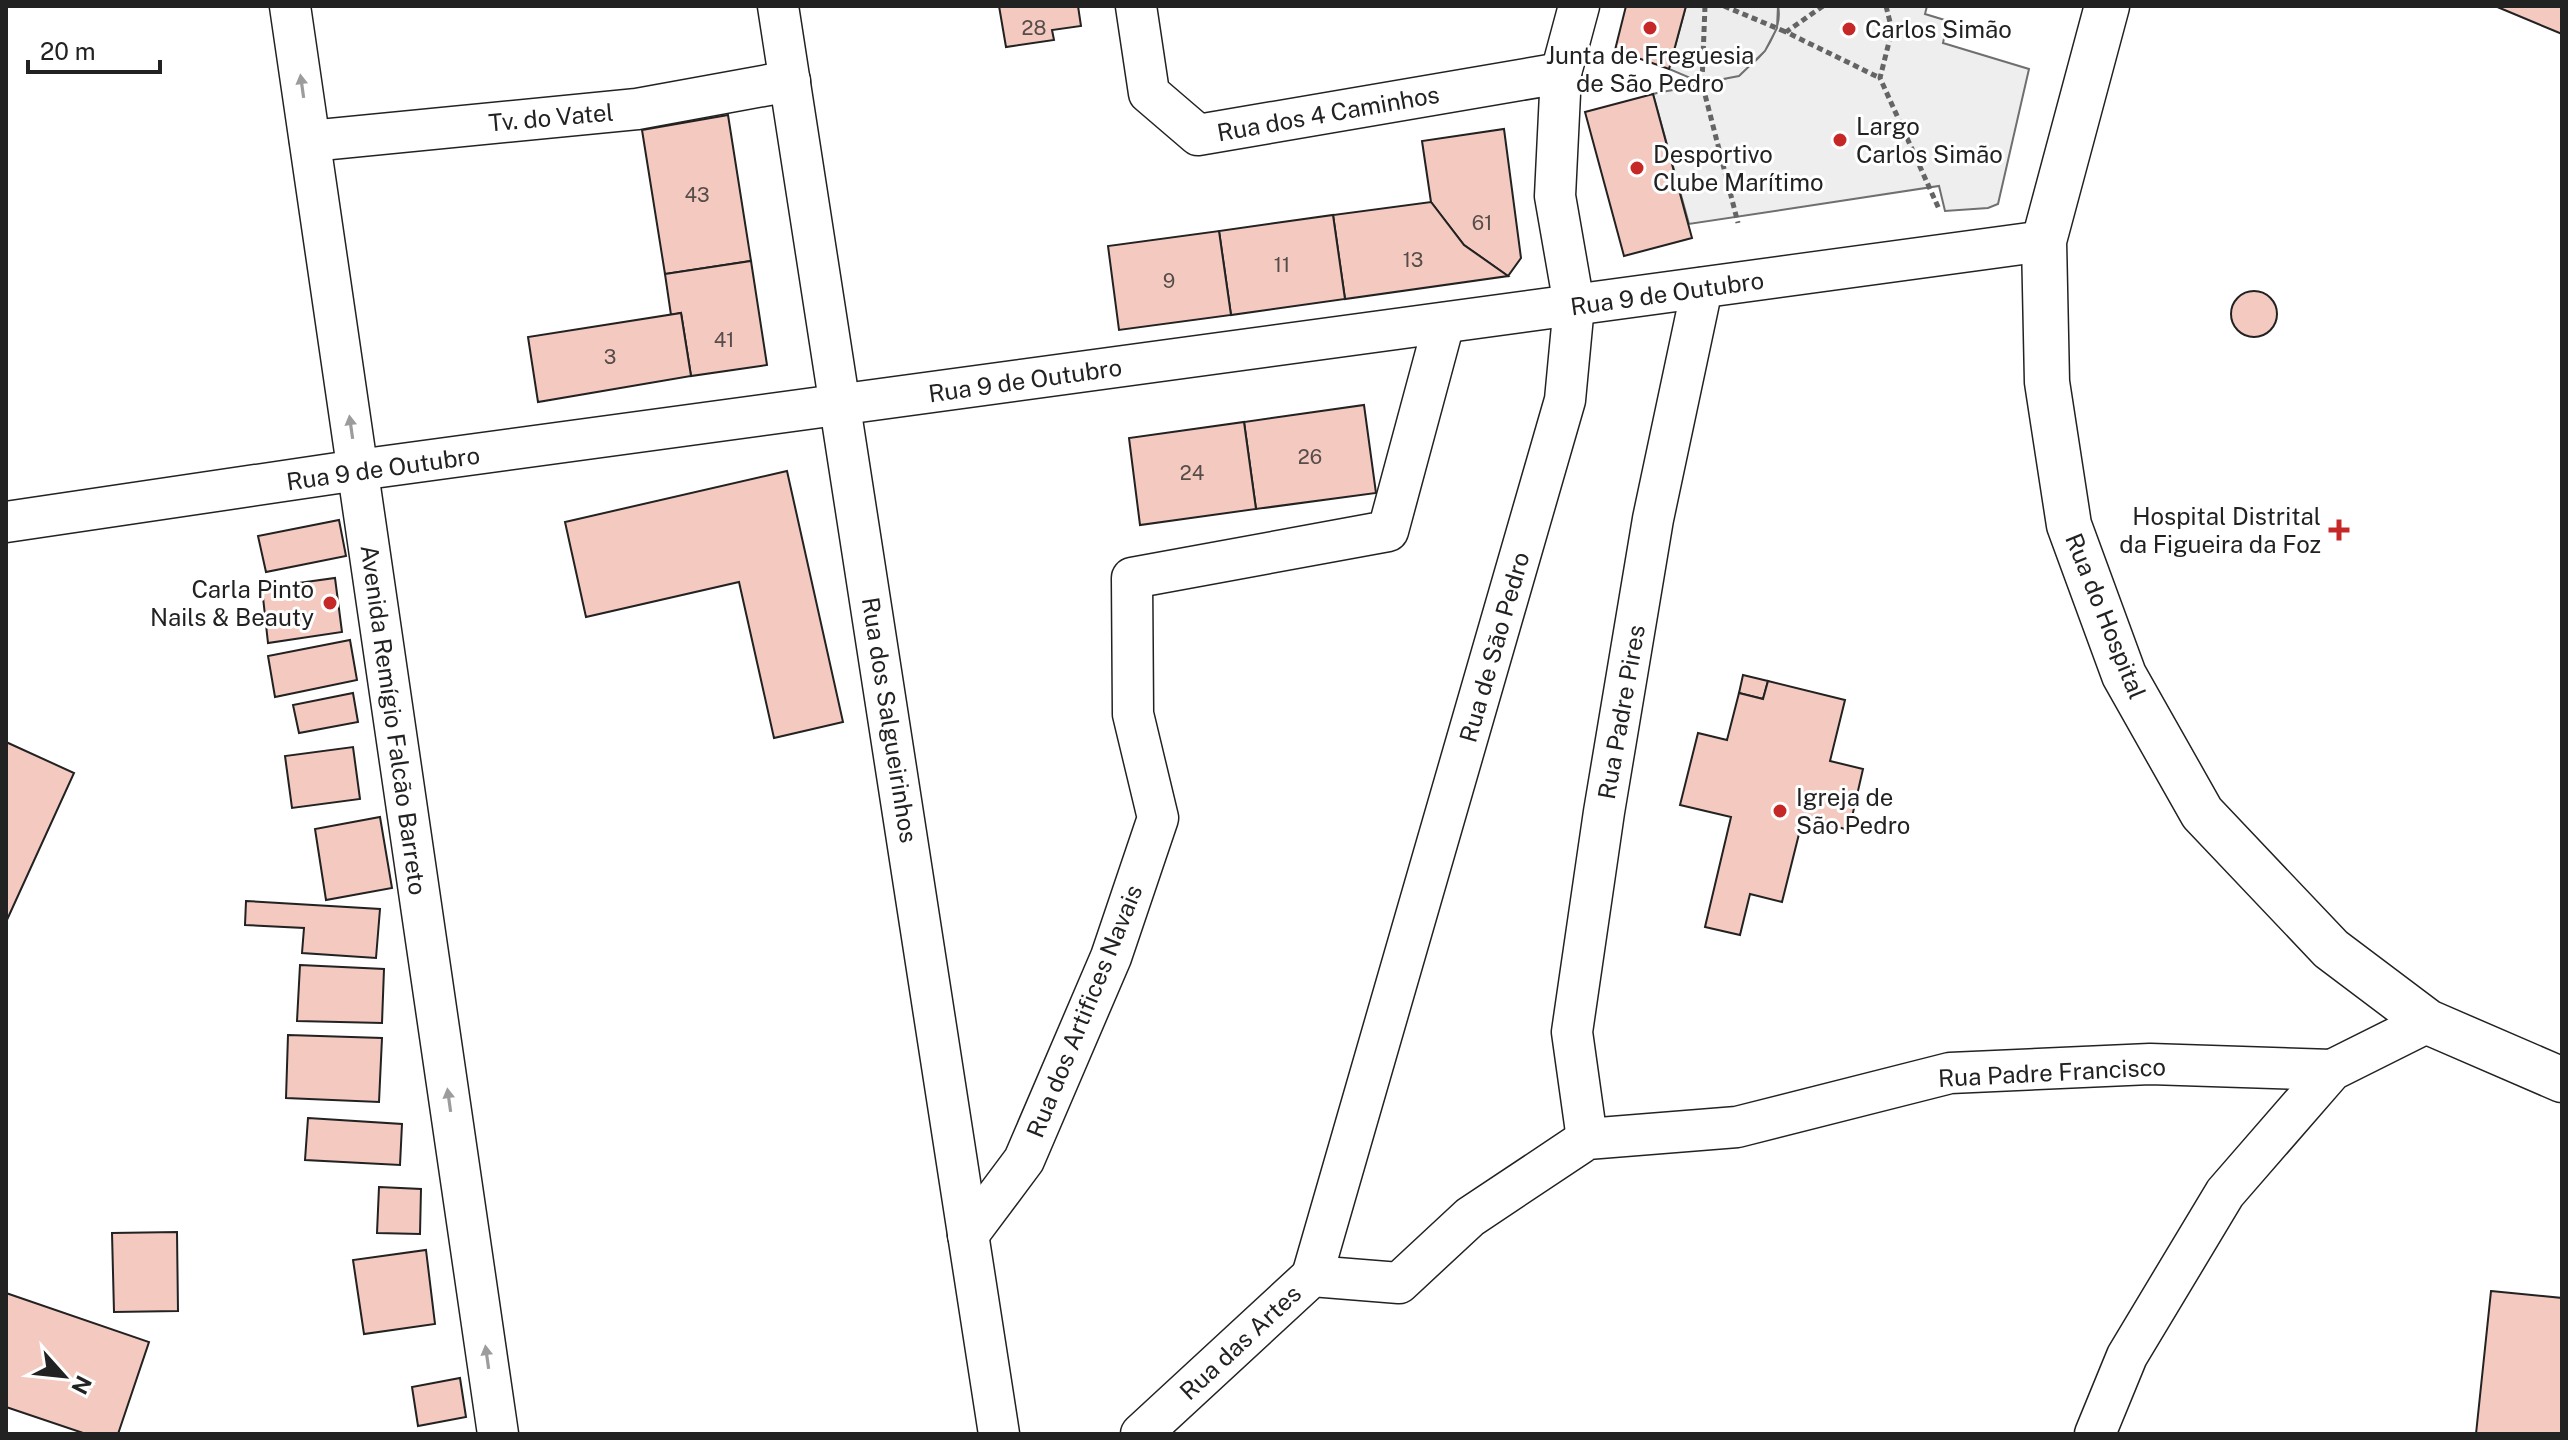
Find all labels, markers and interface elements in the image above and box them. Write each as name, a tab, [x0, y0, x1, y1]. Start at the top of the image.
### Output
place label: Carlos Simão	[1865, 15, 2012, 43]
house number: 28	[1022, 16, 1046, 40]
marker: Junta de Freguesia de São Pedro	[1641, 19, 1659, 37]
marker: Carlos Simão	[1840, 20, 1858, 38]
scale bar	[28, 24, 160, 74]
text: 20 m	[40, 37, 96, 65]
place label: Junta de Freguesia de São Pedro	[1546, 41, 1754, 97]
one-way arrow	[295, 73, 308, 98]
street label: Rua dos 4 Caminhos	[1215, 80, 1441, 146]
street label: Tv. do Vatel	[487, 98, 615, 136]
place label: Largo Carlos Simão	[1856, 112, 2003, 168]
marker: Largo Carlos Simão	[1831, 131, 1849, 149]
place label: Desportivo Clube Marítimo	[1653, 140, 1823, 196]
marker: Desportivo Clube Marítimo	[1628, 159, 1646, 177]
house number: 43	[684, 183, 710, 207]
house number: 61	[1472, 211, 1492, 235]
house number: 13	[1403, 248, 1423, 272]
house number: 11	[1274, 253, 1290, 277]
street label: Rua 9 de Outubro	[1568, 266, 1766, 320]
house number: 9	[1163, 269, 1175, 293]
house number: 41	[714, 328, 734, 352]
house number: 3	[604, 345, 616, 369]
street label: Rua 9 de Outubro	[926, 353, 1124, 407]
one-way arrow	[344, 414, 357, 439]
street label: Rua 9 de Outubro	[284, 441, 482, 495]
house number: 26	[1298, 445, 1322, 469]
house number: 24	[1180, 461, 1204, 485]
place label: Hospital Distrital da Figueira da Foz	[2119, 502, 2321, 558]
marker: Hospital Distrital da Figueira da Foz	[2328, 519, 2350, 541]
street label: Rua do Hospital	[2060, 529, 2152, 703]
street label: Avenida Remígio Falcão Barreto	[356, 543, 432, 897]
street label: Rua de São Pedro	[1453, 549, 1535, 745]
place label: Carla Pinto Nails & Beauty	[150, 575, 314, 631]
marker: Carla Pinto Nails & Beauty	[321, 594, 339, 612]
street label: Rua dos Salgueirinhos	[857, 595, 923, 845]
street label: Rua Padre Pires	[1592, 623, 1650, 801]
place label: Igreja de São Pedro	[1796, 783, 1910, 839]
marker: Igreja de São Pedro	[1771, 802, 1789, 820]
street label: Rua dos Artifices Navais	[1021, 881, 1147, 1141]
street label: Rua Padre Francisco	[1937, 1052, 2167, 1092]
one-way arrow	[442, 1087, 455, 1112]
street label: Rua das Artes	[1174, 1279, 1306, 1405]
north arrow	[24, 1336, 104, 1416]
one-way arrow	[480, 1344, 493, 1369]
text: N	[66, 1372, 97, 1399]

